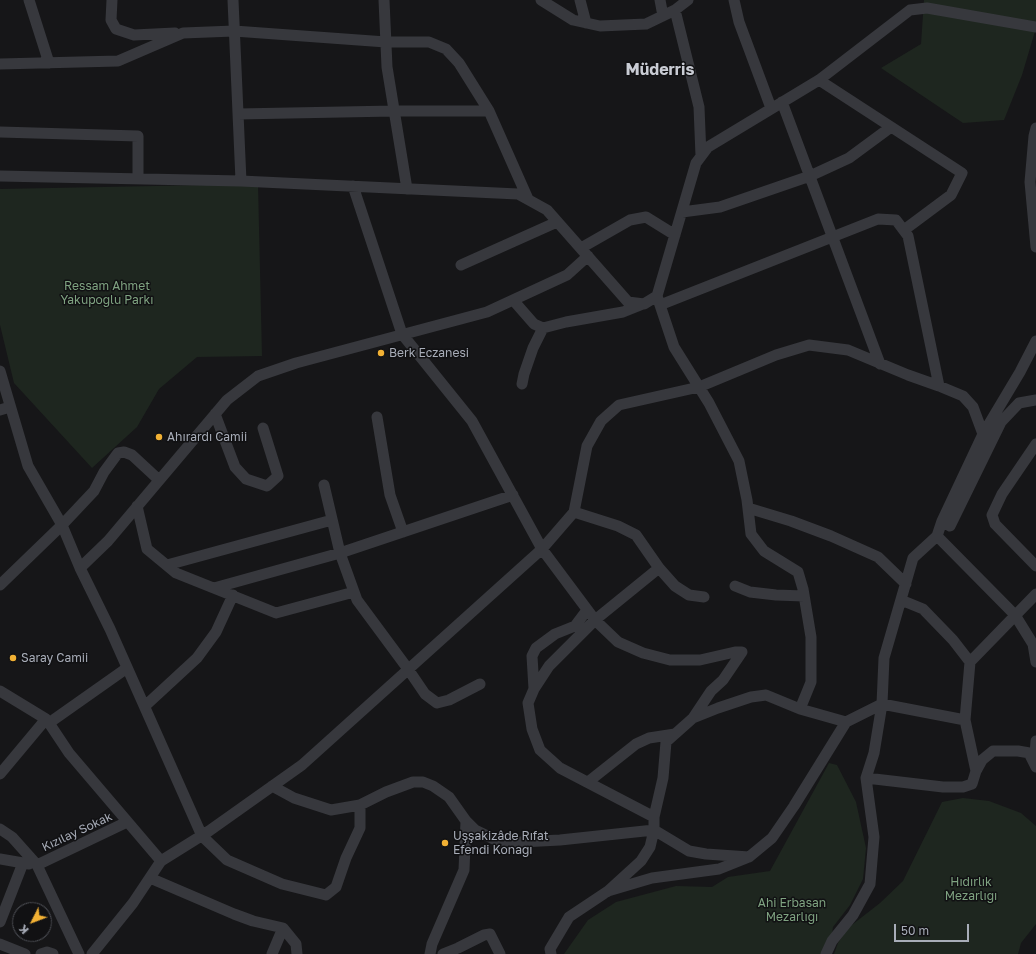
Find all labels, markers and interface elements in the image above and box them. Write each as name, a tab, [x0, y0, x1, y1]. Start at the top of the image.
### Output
district label: Müderris	[626, 60, 694, 80]
park label: Ressam Ahmet Yakupoğlu Parkı	[61, 279, 153, 307]
place label: Berk Eczanesi	[389, 346, 469, 360]
marker: Berk Eczanesi	[376, 348, 386, 358]
place label: Ahırardı Camii	[167, 430, 247, 444]
marker: Ahırardı Camii	[154, 432, 164, 442]
place label: Saray Camii	[21, 651, 88, 665]
marker: Saray Camii	[8, 653, 18, 663]
street label: Kızılay Sokak	[40, 809, 114, 855]
place label: Uşşakizâde Rıfat Efendi Konağı	[453, 829, 548, 857]
marker: Uşşakizâde Rıfat Efendi Konağı	[440, 838, 450, 848]
park label: Hıdırlık Mezarlığı	[945, 875, 997, 903]
park label: Ahi Erbasan Mezarlığı	[758, 896, 826, 924]
north arrow	[12, 902, 52, 942]
scale bar	[896, 916, 971, 942]
text: K	[16, 922, 31, 937]
text: 50 m	[901, 923, 929, 938]

